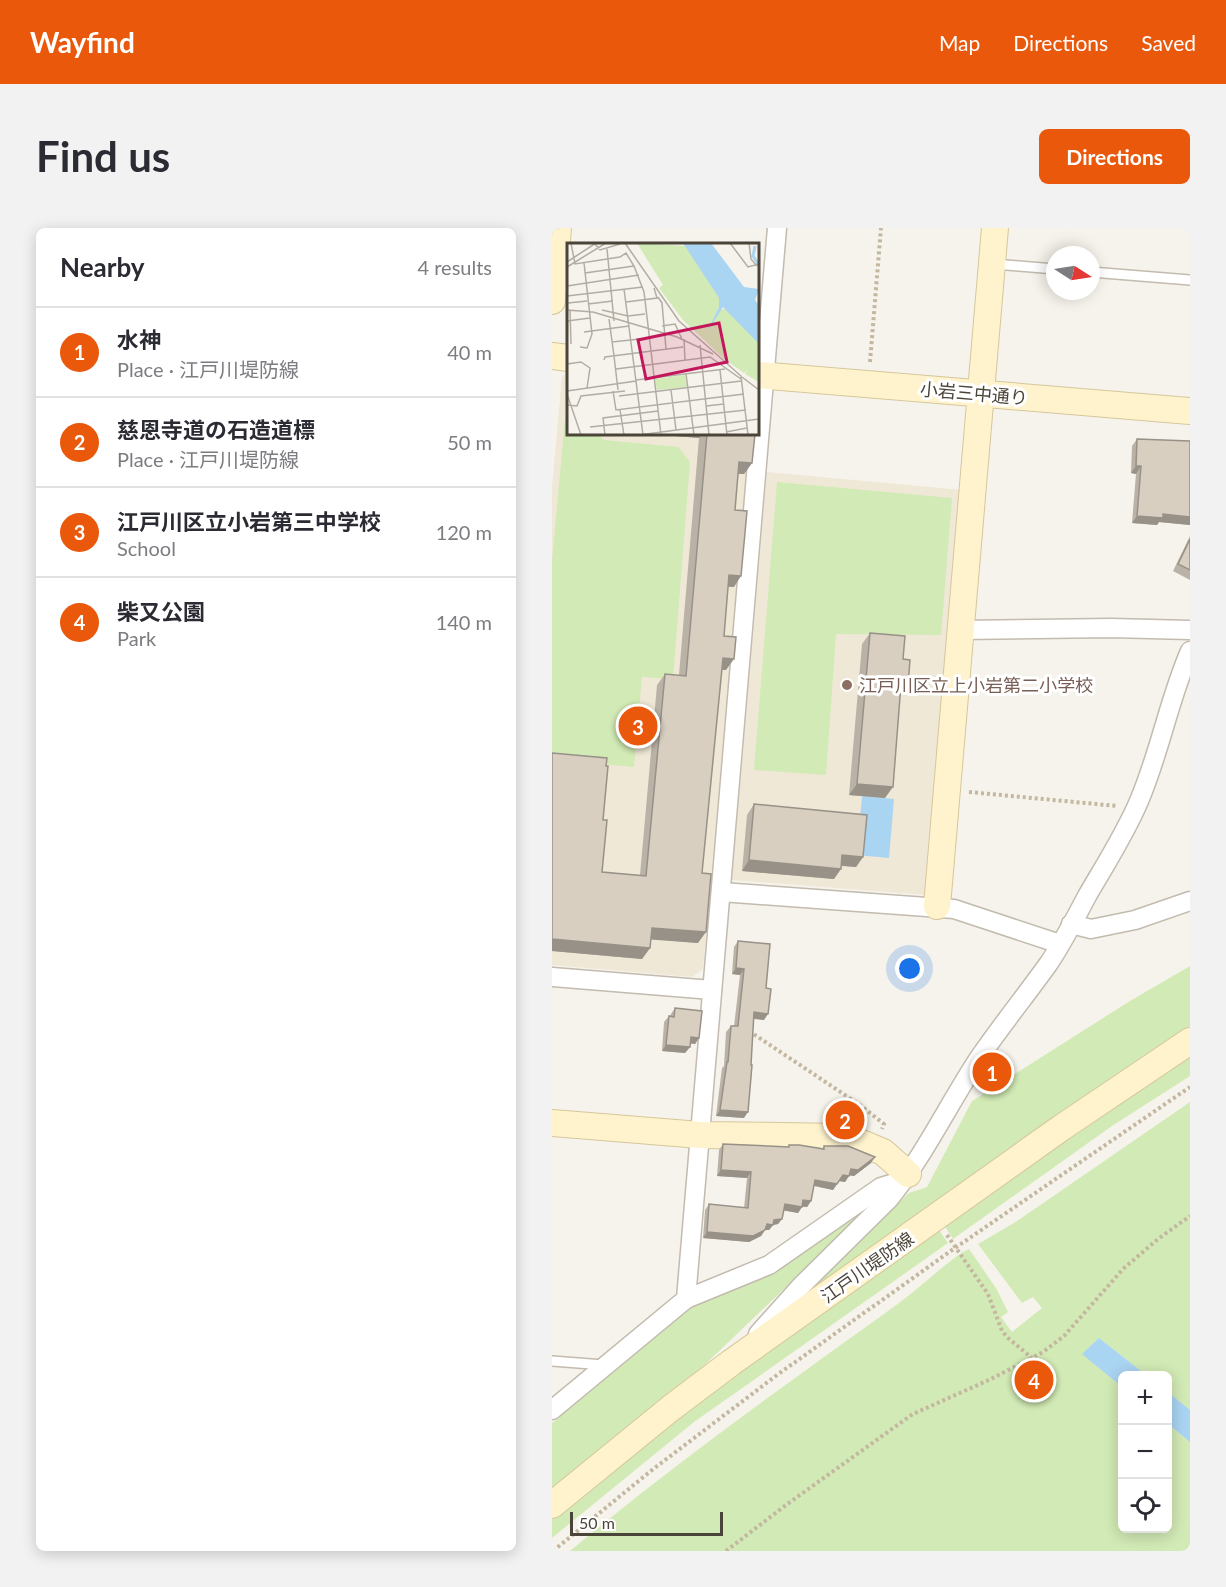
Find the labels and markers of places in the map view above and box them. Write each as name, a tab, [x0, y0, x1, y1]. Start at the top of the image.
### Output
place label: 江戸川区立上小岩第二小学校	[859, 674, 1093, 696]
marker: 江戸川区立上小岩第二小学校	[840, 678, 854, 692]
pin: 3	[618, 704, 658, 748]
pin: 1	[972, 1050, 1012, 1094]
pin: 2	[826, 1098, 864, 1142]
pin: 4	[1014, 1358, 1054, 1402]

